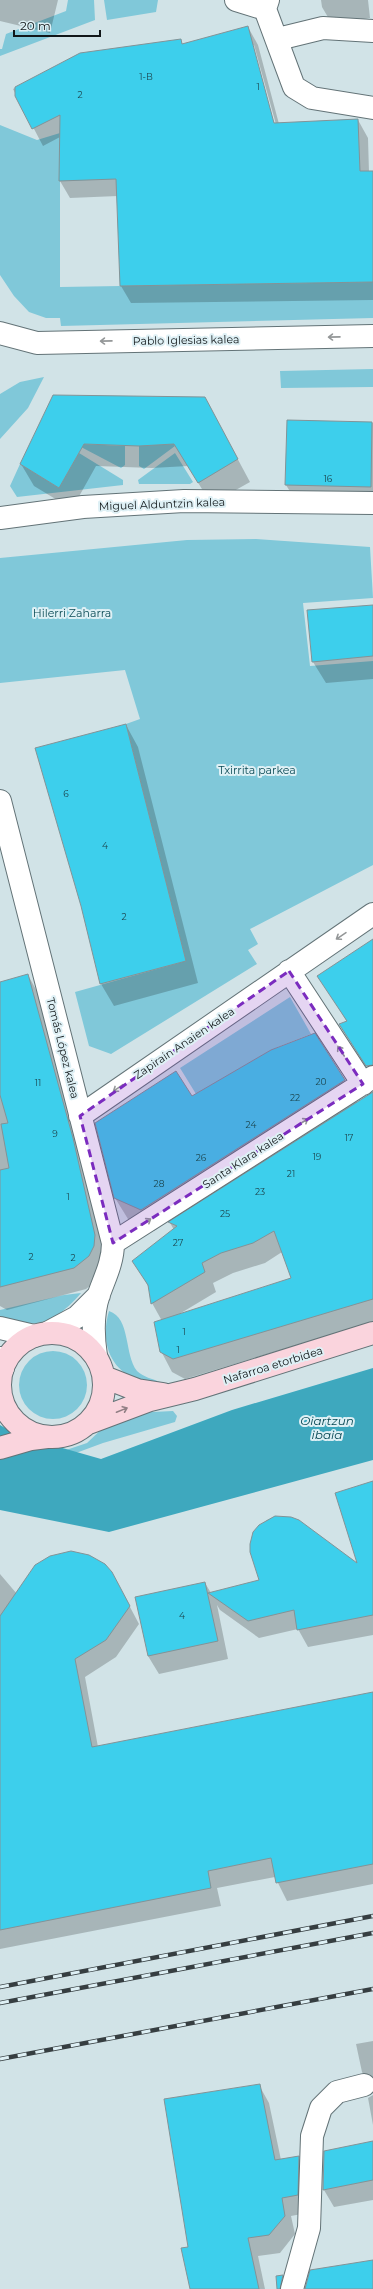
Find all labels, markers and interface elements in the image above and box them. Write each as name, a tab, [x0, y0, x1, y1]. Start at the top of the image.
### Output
scale bar	[14, 12, 100, 38]
text: 20 m	[20, 18, 51, 33]
house number: 1-B	[139, 71, 153, 82]
house number: 1	[256, 81, 260, 92]
house number: 2	[77, 89, 83, 100]
street label: Pablo Iglesias kalea	[132, 332, 240, 348]
one-way arrow	[328, 333, 341, 341]
one-way arrow	[100, 338, 113, 345]
house number: 16	[324, 473, 333, 484]
street label: Miguel Alduntzin kalea	[99, 495, 225, 513]
park label: Hilerri Zaharra	[33, 606, 111, 620]
park label: Txirrita parkea	[218, 763, 296, 777]
house number: 6	[63, 788, 69, 799]
house number: 4	[102, 840, 108, 851]
house number: 2	[121, 911, 127, 922]
one-way arrow	[336, 932, 347, 940]
street label: Tomás López kalea	[44, 996, 82, 1100]
street label: Zapirain Anaien kalea	[131, 1004, 237, 1082]
one-way arrow	[337, 1045, 345, 1057]
house number: 20	[315, 1076, 327, 1087]
house number: 11	[35, 1077, 41, 1088]
one-way arrow	[113, 1084, 124, 1092]
house number: 22	[290, 1092, 300, 1103]
one-way arrow	[297, 1118, 308, 1126]
house number: 24	[246, 1119, 256, 1130]
house number: 9	[52, 1128, 58, 1139]
street label: Santa Klara kalea	[200, 1129, 286, 1191]
house number: 17	[345, 1132, 353, 1143]
house number: 19	[313, 1151, 322, 1162]
house number: 26	[196, 1152, 207, 1163]
house number: 21	[287, 1168, 295, 1179]
house number: 28	[154, 1178, 165, 1189]
house number: 23	[255, 1186, 265, 1197]
house number: 1	[66, 1191, 70, 1202]
house number: 25	[220, 1208, 230, 1219]
one-way arrow	[140, 1218, 152, 1226]
house number: 27	[173, 1237, 183, 1248]
house number: 2	[28, 1251, 34, 1262]
house number: 2	[70, 1252, 76, 1263]
house number: 1	[182, 1326, 186, 1337]
street label: Nafarroa etorbidea	[222, 1343, 324, 1387]
house number: 1	[176, 1344, 180, 1355]
one-way arrow	[115, 1405, 127, 1413]
water label: Oiartzun ibaia	[300, 1413, 354, 1442]
house number: 4	[179, 1610, 185, 1621]

